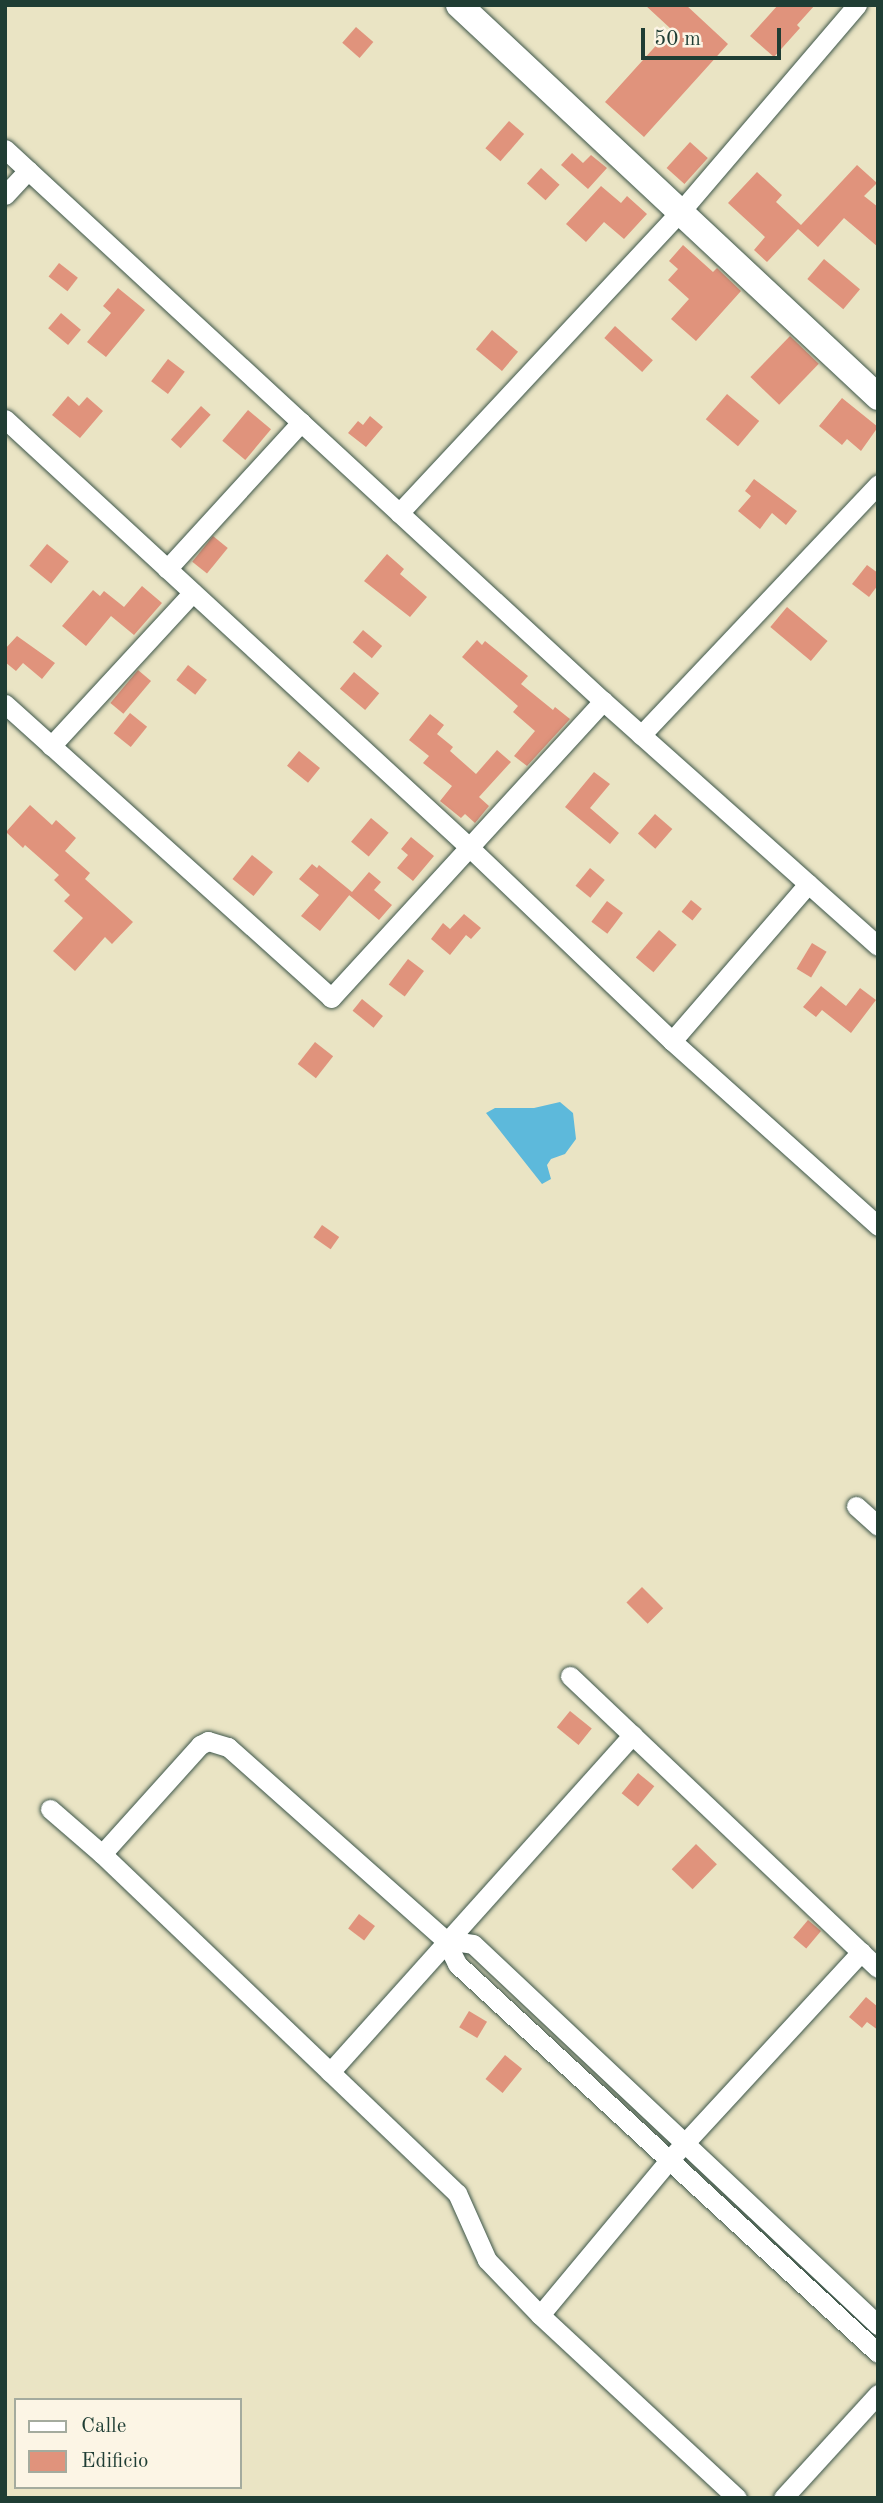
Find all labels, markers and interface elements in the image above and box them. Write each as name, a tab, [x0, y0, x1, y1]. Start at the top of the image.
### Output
scale bar	[645, 14, 785, 58]
text: 50 m	[654, 29, 701, 50]
legend	[14, 2398, 242, 2489]
text: Calle	[81, 2416, 126, 2437]
text: Edificio	[81, 2451, 149, 2472]

